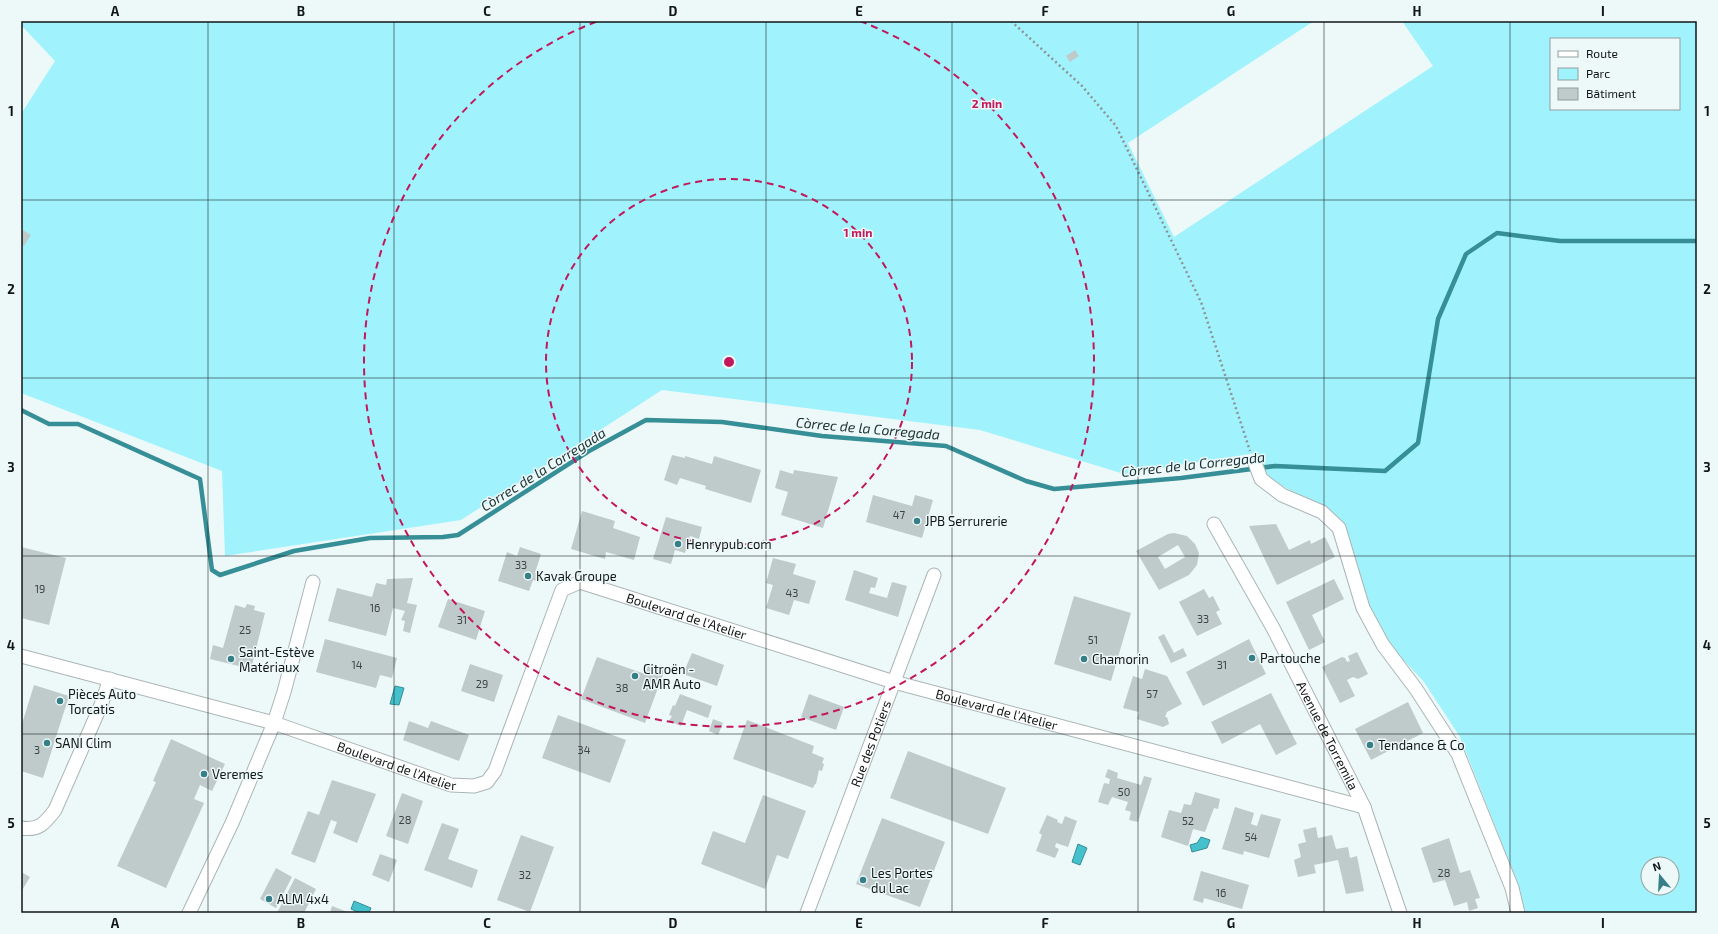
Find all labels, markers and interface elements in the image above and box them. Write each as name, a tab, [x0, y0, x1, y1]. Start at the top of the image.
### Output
text: A	[111, 3, 120, 19]
text: B	[297, 3, 305, 19]
text: C	[483, 3, 491, 19]
text: D	[669, 3, 678, 19]
text: E	[855, 3, 863, 19]
text: F	[1041, 3, 1049, 19]
text: G	[1227, 3, 1235, 19]
text: H	[1413, 3, 1422, 19]
text: I	[1601, 3, 1605, 19]
legend	[1550, 38, 1680, 110]
text: Route	[1586, 46, 1618, 60]
text: Parc	[1586, 66, 1610, 80]
text: Bâtiment	[1586, 86, 1637, 100]
text: 2 min	[972, 96, 1002, 110]
text: 1	[8, 103, 14, 119]
text: 1	[1704, 103, 1710, 119]
text: 1 min	[844, 225, 872, 239]
text: 2	[7, 281, 15, 297]
text: 2	[1703, 281, 1711, 297]
centre of rings	[722, 355, 736, 369]
water label: Còrrec de la Corregada	[795, 413, 941, 443]
water label: Còrrec de la Corregada	[477, 424, 609, 514]
water label: Còrrec de la Corregada	[1120, 448, 1266, 480]
text: 3	[7, 459, 15, 475]
text: 3	[1703, 459, 1711, 475]
house number: 47	[893, 508, 906, 521]
place label: JPB Serrurerie	[925, 513, 1008, 529]
marker: JPB Serrurerie	[912, 516, 922, 526]
place label: Henrypub.com	[686, 536, 772, 552]
marker: Henrypub.com	[673, 539, 683, 549]
house number: 33	[515, 558, 527, 571]
place label: Kavak Groupe	[536, 568, 617, 584]
marker: Kavak Groupe	[523, 571, 533, 581]
house number: 19	[35, 582, 45, 595]
house number: 43	[786, 586, 798, 599]
street label: Boulevard de l'Atelier	[624, 589, 749, 643]
house number: 16	[370, 601, 380, 614]
house number: 33	[1197, 612, 1209, 625]
house number: 31	[457, 613, 467, 626]
house number: 25	[239, 623, 251, 636]
house number: 51	[1088, 633, 1098, 646]
text: 4	[7, 637, 15, 653]
text: 4	[1703, 637, 1711, 653]
place label: Saint-Estève Matériaux	[239, 644, 315, 675]
place label: Partouche	[1260, 650, 1321, 666]
place label: Chamorin	[1092, 651, 1149, 667]
marker: Partouche	[1247, 653, 1257, 663]
marker: Saint-Estève Matériaux	[226, 654, 236, 664]
marker: Chamorin	[1079, 654, 1089, 664]
house number: 14	[351, 658, 363, 671]
house number: 31	[1217, 658, 1227, 671]
place label: Citroën - AMR Auto	[643, 661, 701, 692]
marker: Citroën - AMR Auto	[630, 671, 640, 681]
house number: 29	[476, 677, 488, 690]
street label: Avenue de Torremila	[1293, 678, 1362, 792]
house number: 38	[616, 681, 628, 694]
street label: Boulevard de l'Atelier	[934, 685, 1059, 733]
place label: Pièces Auto Torcatis	[68, 686, 136, 717]
house number: 57	[1146, 687, 1158, 700]
marker: Pièces Auto Torcatis	[55, 696, 65, 706]
street label: Rue des Potiers	[847, 698, 894, 789]
place label: SANI Clim	[55, 735, 112, 751]
place label: Tendance & Co	[1378, 737, 1465, 753]
marker: SANI Clim	[42, 738, 52, 748]
street label: Boulevard de l'Atelier	[335, 738, 457, 793]
marker: Tendance & Co	[1365, 740, 1375, 750]
house number: 3	[34, 743, 40, 756]
house number: 34	[578, 743, 591, 756]
place label: Veremes	[212, 766, 263, 782]
marker: Veremes	[199, 769, 209, 779]
house number: 50	[1118, 785, 1130, 798]
house number: 28	[399, 813, 411, 826]
house number: 52	[1182, 814, 1194, 827]
text: 5	[7, 815, 15, 831]
text: 5	[1703, 815, 1711, 831]
house number: 54	[1245, 830, 1258, 843]
north arrow	[1640, 856, 1680, 896]
text: N	[1651, 859, 1663, 873]
place label: Les Portes du Lac	[871, 865, 933, 896]
house number: 28	[1438, 866, 1450, 879]
house number: 32	[519, 868, 531, 881]
marker: Les Portes du Lac	[858, 875, 868, 885]
house number: 16	[1216, 886, 1226, 899]
place label: ALM 4x4	[277, 891, 329, 907]
marker: ALM 4x4	[264, 894, 274, 904]
text: A	[111, 915, 120, 931]
text: B	[297, 915, 305, 931]
text: C	[483, 915, 491, 931]
text: D	[669, 915, 678, 931]
text: E	[855, 915, 863, 931]
text: F	[1041, 915, 1049, 931]
text: G	[1227, 915, 1235, 931]
text: H	[1413, 915, 1422, 931]
text: I	[1601, 915, 1605, 931]

